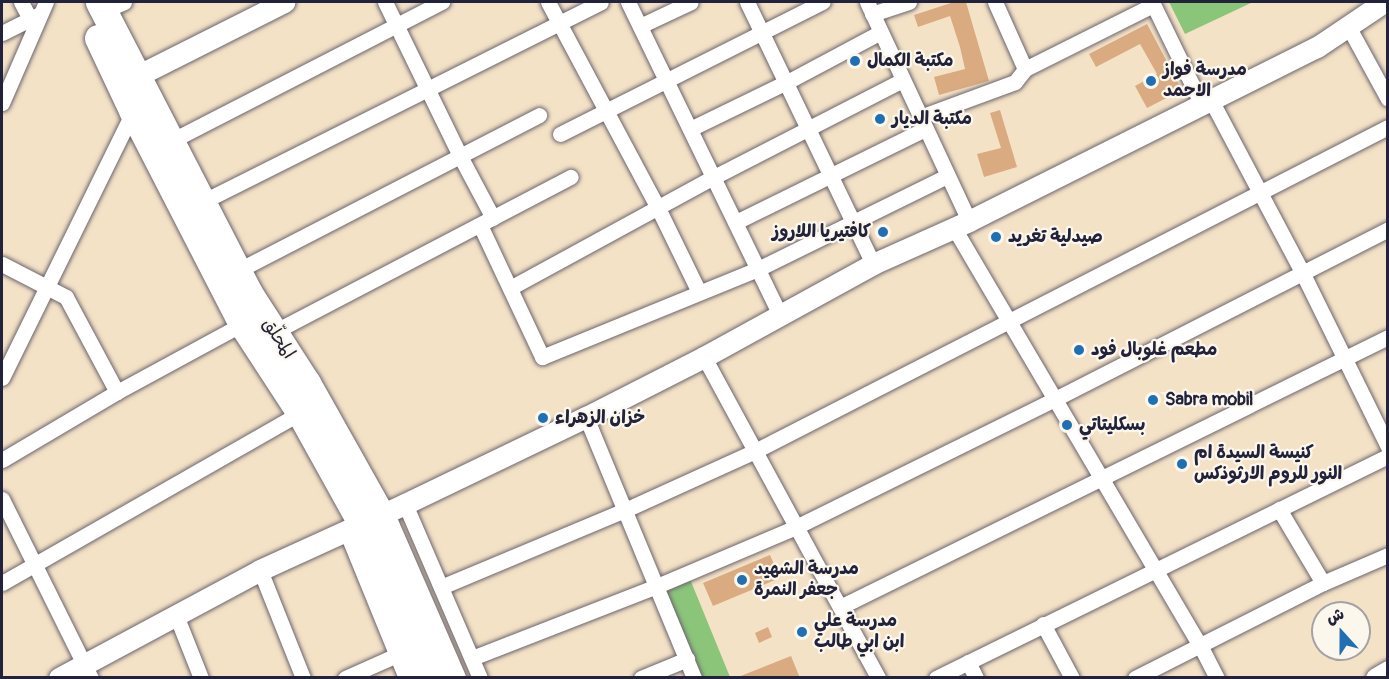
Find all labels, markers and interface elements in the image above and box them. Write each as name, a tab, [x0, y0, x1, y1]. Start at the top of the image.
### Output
place label: مكتبة الكمال	[867, 50, 953, 72]
marker: مكتبة الكمال	[848, 54, 862, 68]
place label: مدرسة فواز الاحمد	[1163, 60, 1247, 103]
marker: مدرسة فواز الاحمد	[1144, 74, 1158, 88]
place label: مكتبة الديار	[892, 108, 972, 130]
marker: مكتبة الديار	[873, 112, 887, 126]
place label: كافتيريا اللاروز	[772, 221, 871, 243]
marker: كافتيريا اللاروز	[876, 225, 890, 239]
place label: صيدلية تغريد	[1008, 226, 1103, 248]
marker: صيدلية تغريد	[989, 230, 1003, 244]
street label: المحلّق	[257, 315, 299, 363]
place label: مطعم غلوبال فود	[1091, 339, 1217, 361]
marker: مطعم غلوبال فود	[1072, 343, 1086, 357]
place label: Sabra mobil	[1165, 389, 1253, 411]
marker: Sabra mobil	[1146, 393, 1160, 407]
place label: خزان الزهراء	[555, 407, 645, 429]
marker: خزان الزهراء	[536, 411, 550, 425]
place label: بسكليتاتي	[1079, 414, 1145, 436]
marker: بسكليتاتي	[1060, 418, 1074, 432]
place label: كنيسة السيدة ام النور للروم الارثوذكس	[1194, 443, 1342, 486]
marker: كنيسة السيدة ام النور للروم الارثوذكس	[1175, 457, 1189, 471]
place label: مدرسة الشهيد جعفر النمرة	[754, 559, 859, 602]
marker: مدرسة الشهيد جعفر النمرة	[735, 573, 749, 587]
north arrow	[1311, 601, 1371, 661]
text: ش	[1323, 604, 1347, 629]
place label: مدرسة علي ابن ابي طالب	[814, 611, 904, 654]
marker: مدرسة علي ابن ابي طالب	[795, 625, 809, 639]

